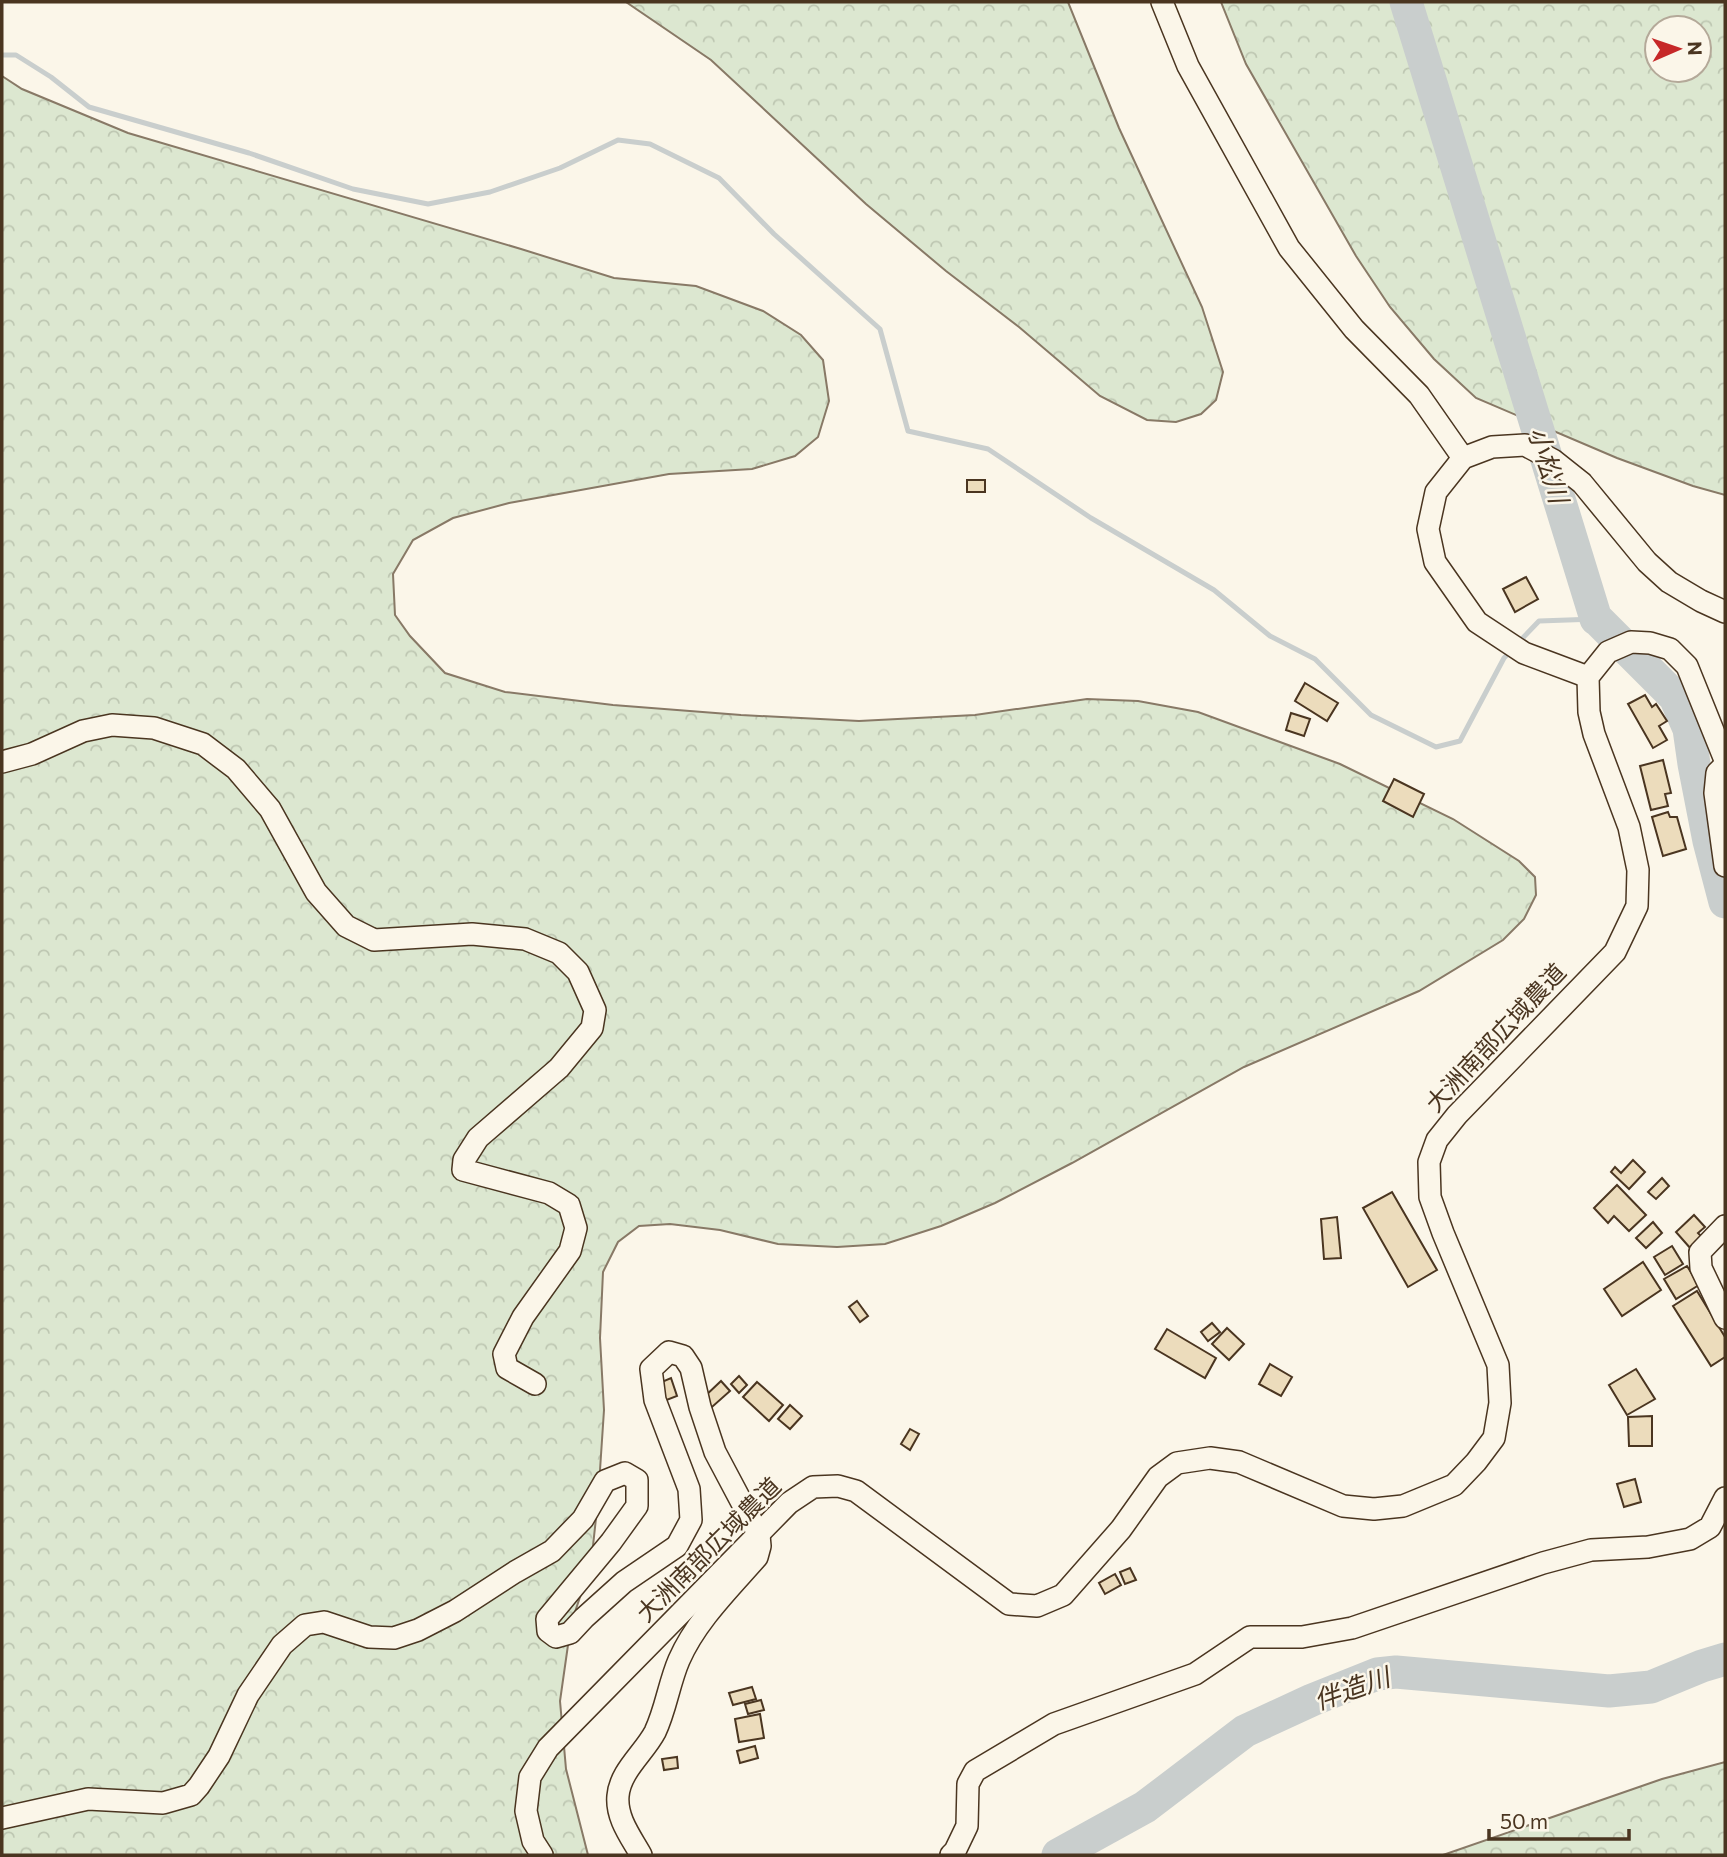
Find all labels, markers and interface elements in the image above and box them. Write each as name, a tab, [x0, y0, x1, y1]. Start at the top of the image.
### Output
north arrow	[1643, 14, 1713, 84]
text: N	[1684, 41, 1707, 56]
water label: 小松川	[1523, 423, 1577, 509]
street label: 大洲南部広域農道	[1419, 957, 1571, 1117]
street label: 大洲南部広域農道	[630, 1471, 786, 1627]
water label: 伴造川	[1310, 1659, 1396, 1715]
scale bar	[1489, 1798, 1629, 1842]
text: 50 m	[1500, 1808, 1548, 1833]

